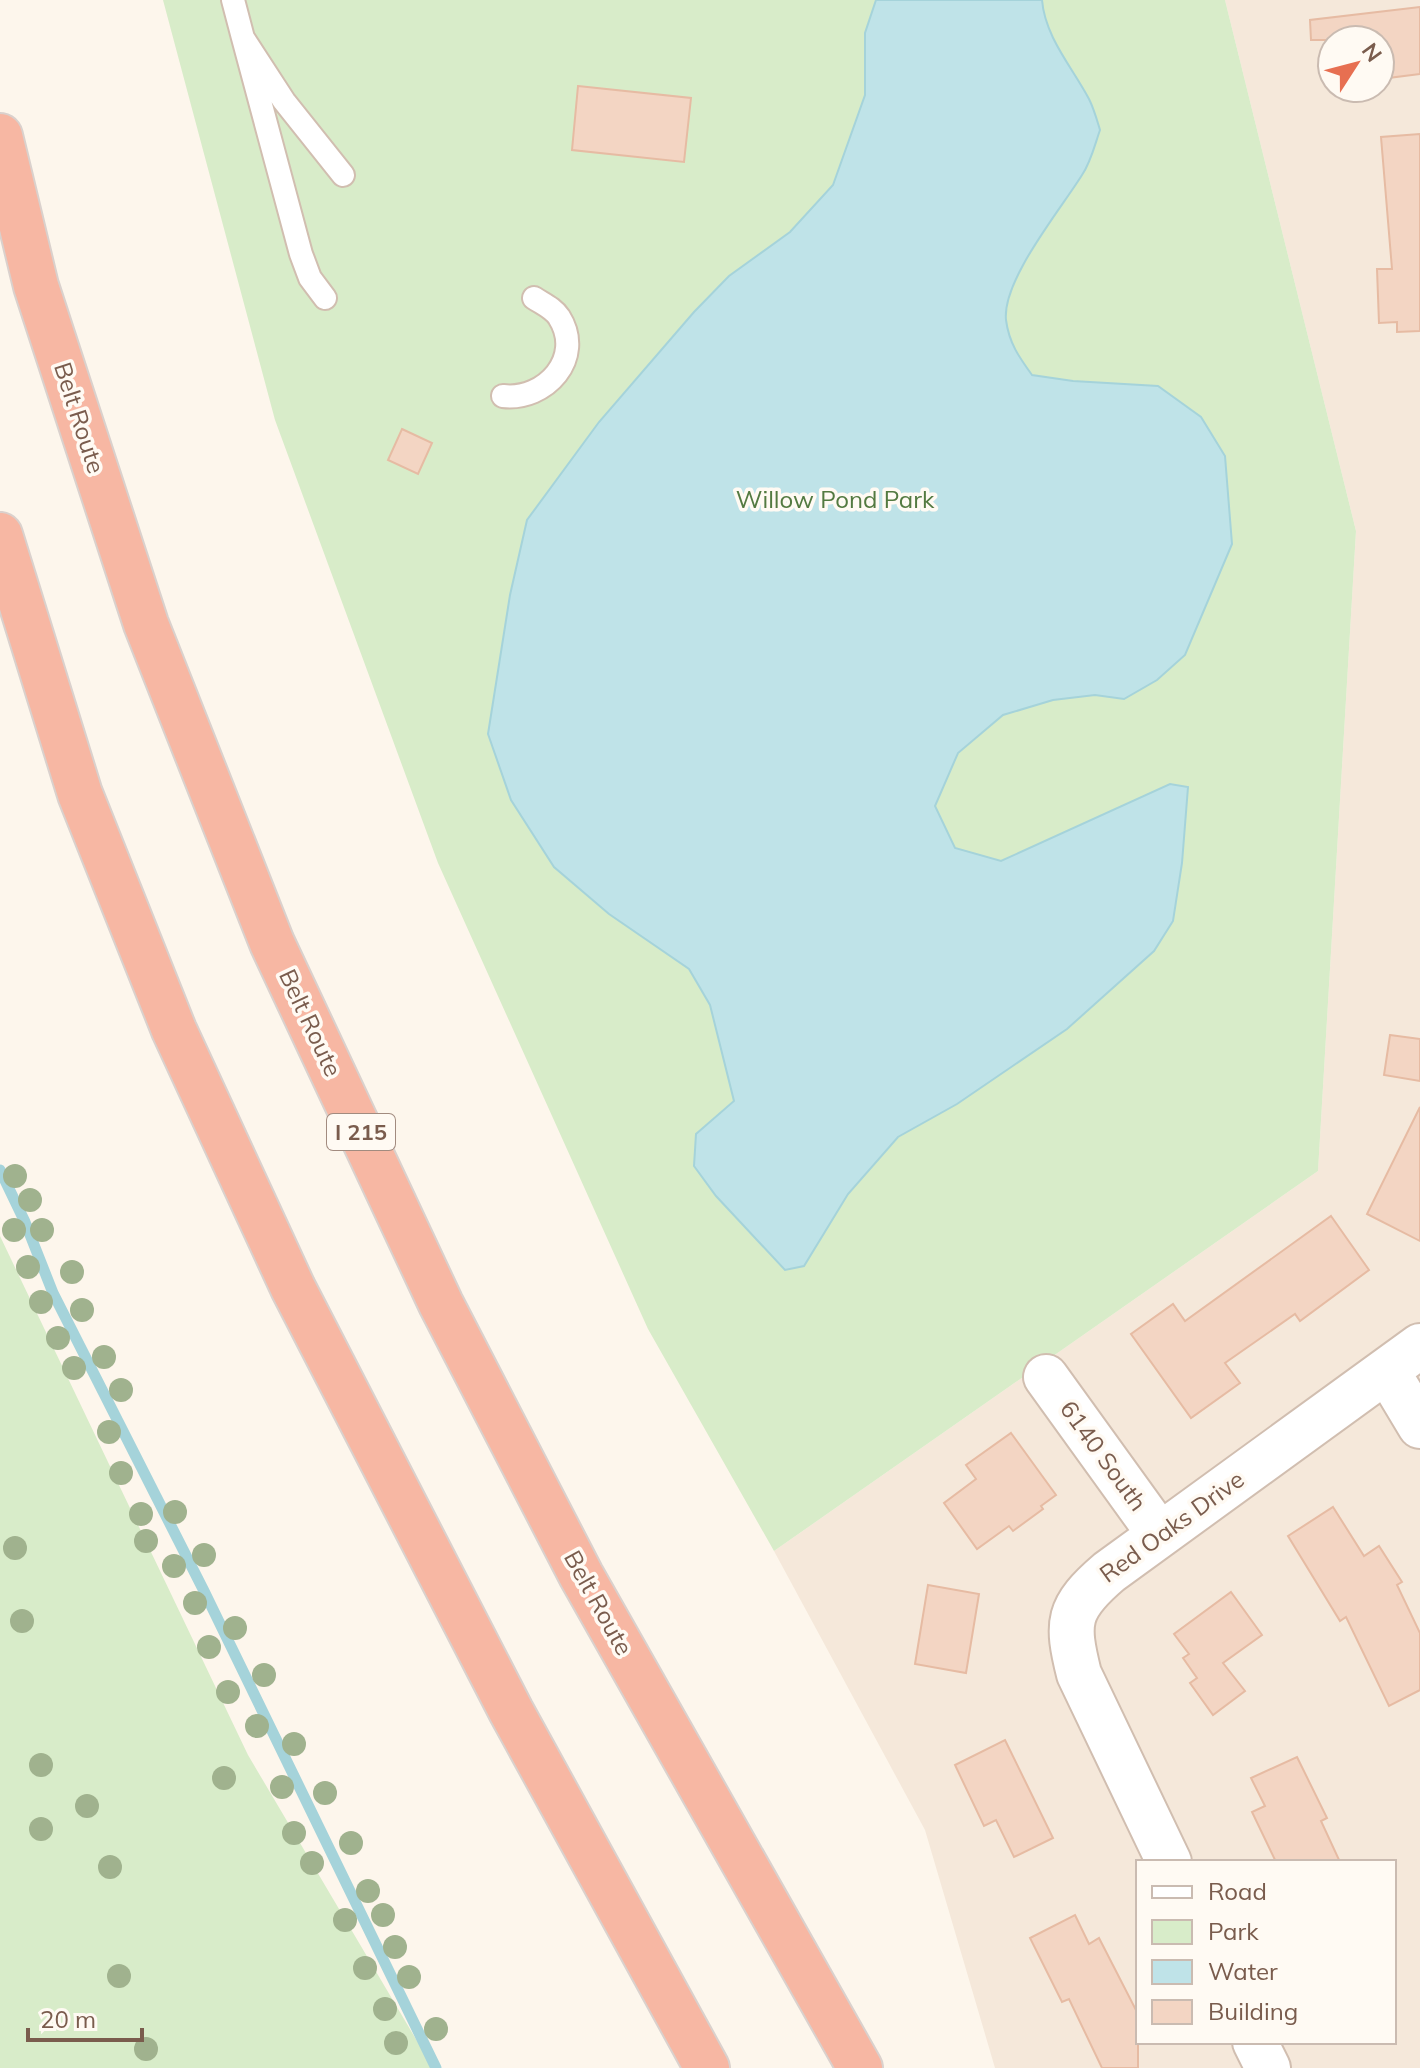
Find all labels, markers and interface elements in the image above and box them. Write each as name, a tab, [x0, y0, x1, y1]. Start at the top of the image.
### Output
north arrow	[1316, 24, 1396, 104]
text: N	[1356, 37, 1388, 67]
street label: Belt Route	[48, 358, 112, 477]
park label: Willow Pond Park	[736, 484, 935, 514]
street label: Belt Route	[273, 964, 349, 1081]
road number: I 215	[327, 1114, 395, 1150]
street label: 6140 South	[1054, 1394, 1154, 1516]
street label: Red Oaks Drive	[1093, 1464, 1250, 1589]
street label: Belt Route	[558, 1545, 640, 1660]
legend	[1136, 1860, 1396, 2044]
text: Road	[1208, 1876, 1267, 1906]
text: Park	[1208, 1916, 1259, 1946]
text: Water	[1208, 1956, 1278, 1986]
scale bar	[28, 1992, 142, 2042]
text: Building	[1208, 1996, 1298, 2026]
text: 20 m	[40, 2004, 96, 2034]

